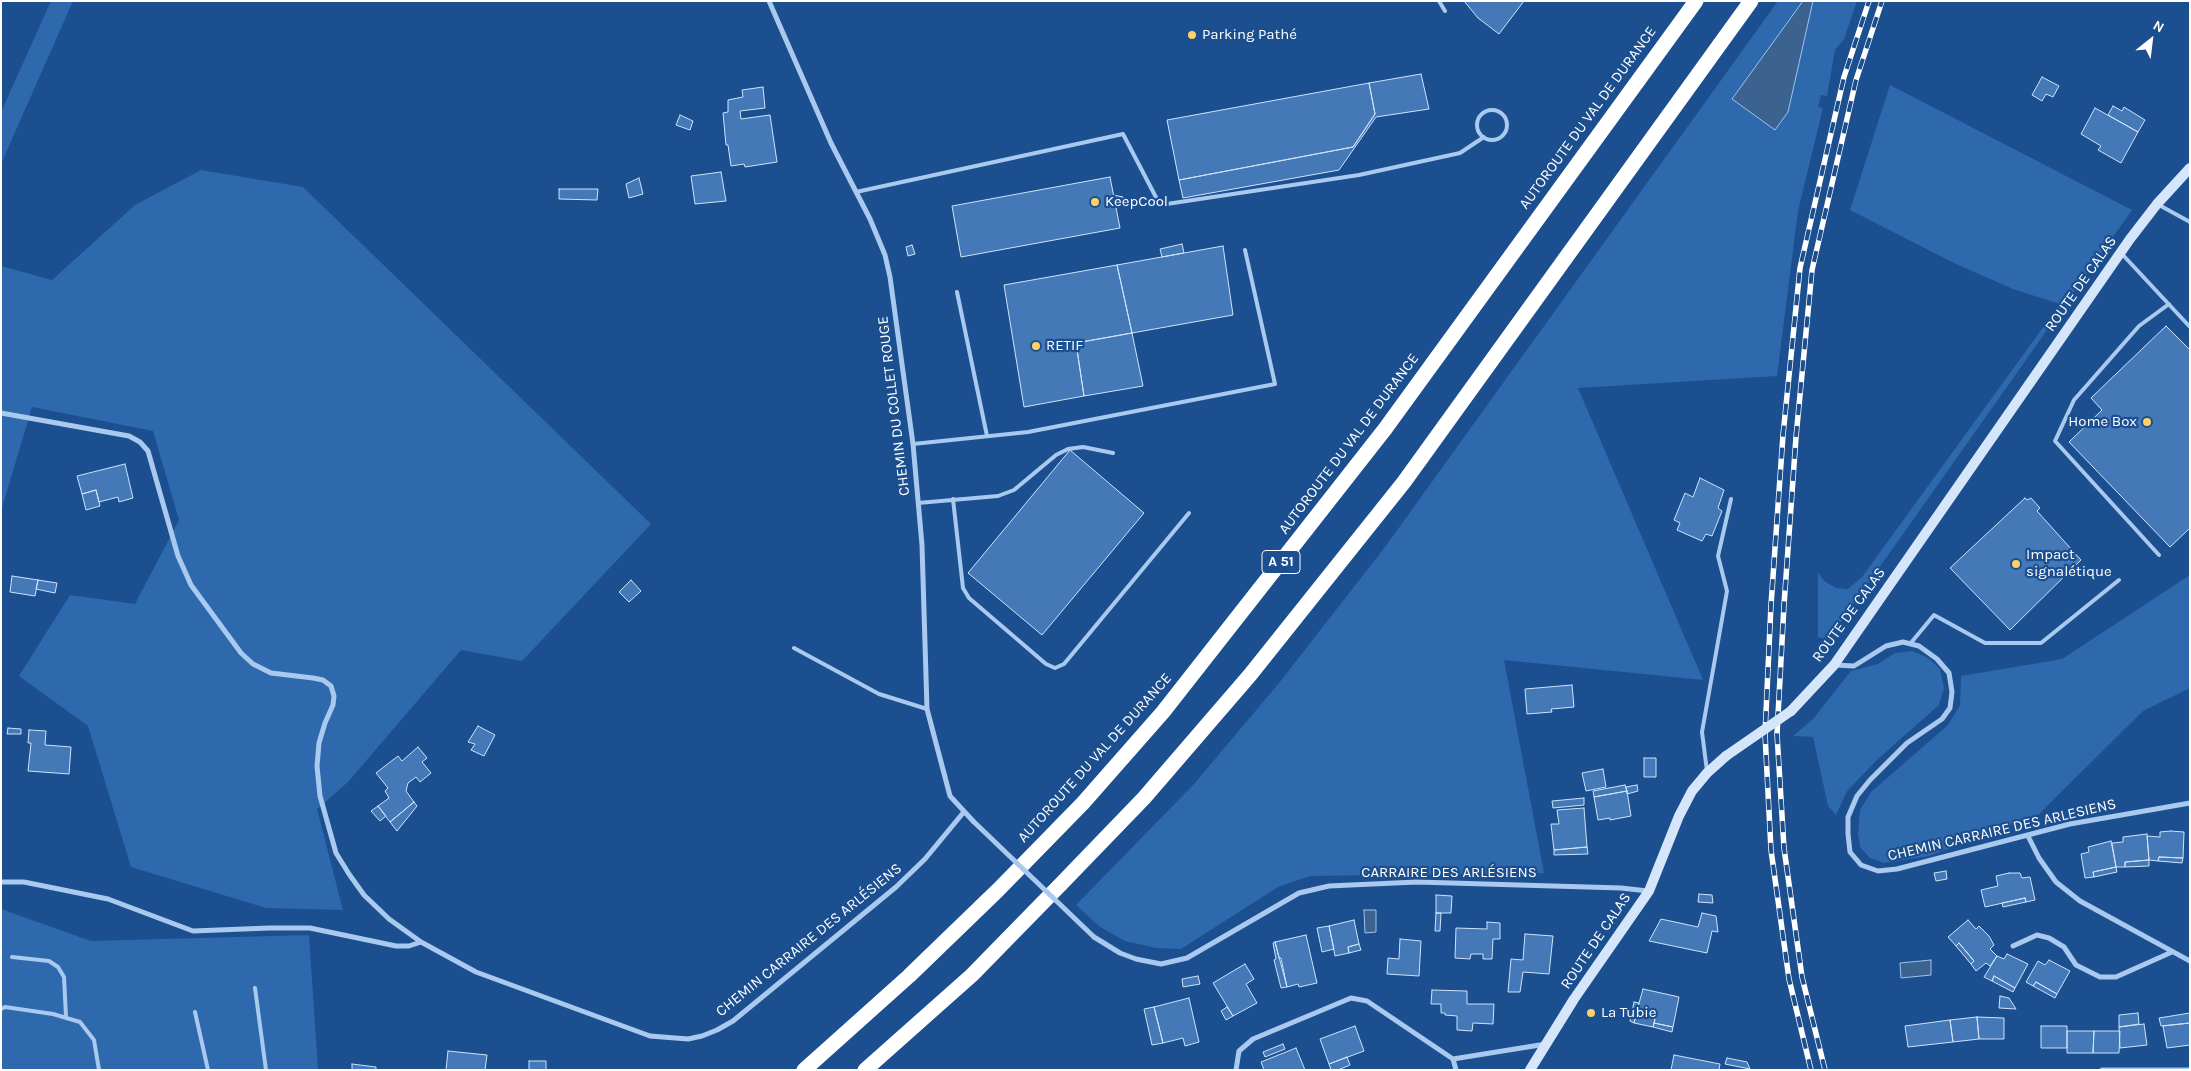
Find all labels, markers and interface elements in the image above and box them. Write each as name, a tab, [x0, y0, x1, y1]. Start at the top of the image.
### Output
north arrow	[2126, 15, 2176, 65]
text: N	[2150, 17, 2167, 36]
street label: AUTOROUTE DU VAL DE DURANCE	[1516, 23, 1660, 213]
place label: Parking Pathé	[1202, 26, 1297, 44]
marker: Parking Pathé	[1186, 29, 1198, 41]
place label: KeepCool	[1105, 193, 1168, 211]
marker: KeepCool	[1089, 196, 1101, 208]
street label: ROUTE DE CALAS	[2041, 233, 2121, 335]
street label: CHEMIN DU COLLET ROUGE	[874, 315, 914, 497]
place label: RETIF	[1046, 337, 1083, 355]
marker: RETIF	[1030, 340, 1042, 352]
street label: AUTOROUTE DU VAL DE DURANCE	[1275, 350, 1423, 538]
place label: Home Box	[2068, 413, 2137, 431]
marker: Home Box	[2141, 416, 2153, 428]
place label: Impact signalétique	[2026, 546, 2112, 581]
road number: A 51	[1262, 550, 1300, 574]
marker: Impact signalétique	[2010, 558, 2022, 570]
street label: ROUTE DE CALAS	[1809, 564, 1889, 666]
street label: AUTOROUTE DU VAL DE DURANCE	[1014, 670, 1176, 846]
street label: CHEMIN CARRAIRE DES ARLESIENS	[1886, 795, 2118, 865]
street label: CHEMIN CARRAIRE DES ARLÉSIENS	[712, 859, 906, 1021]
street label: CARRAIRE DES ARLÉSIENS	[1361, 864, 1537, 882]
street label: ROUTE DE CALAS	[1557, 889, 1635, 993]
place label: La Tubie	[1601, 1004, 1656, 1022]
marker: La Tubie	[1585, 1007, 1597, 1019]

